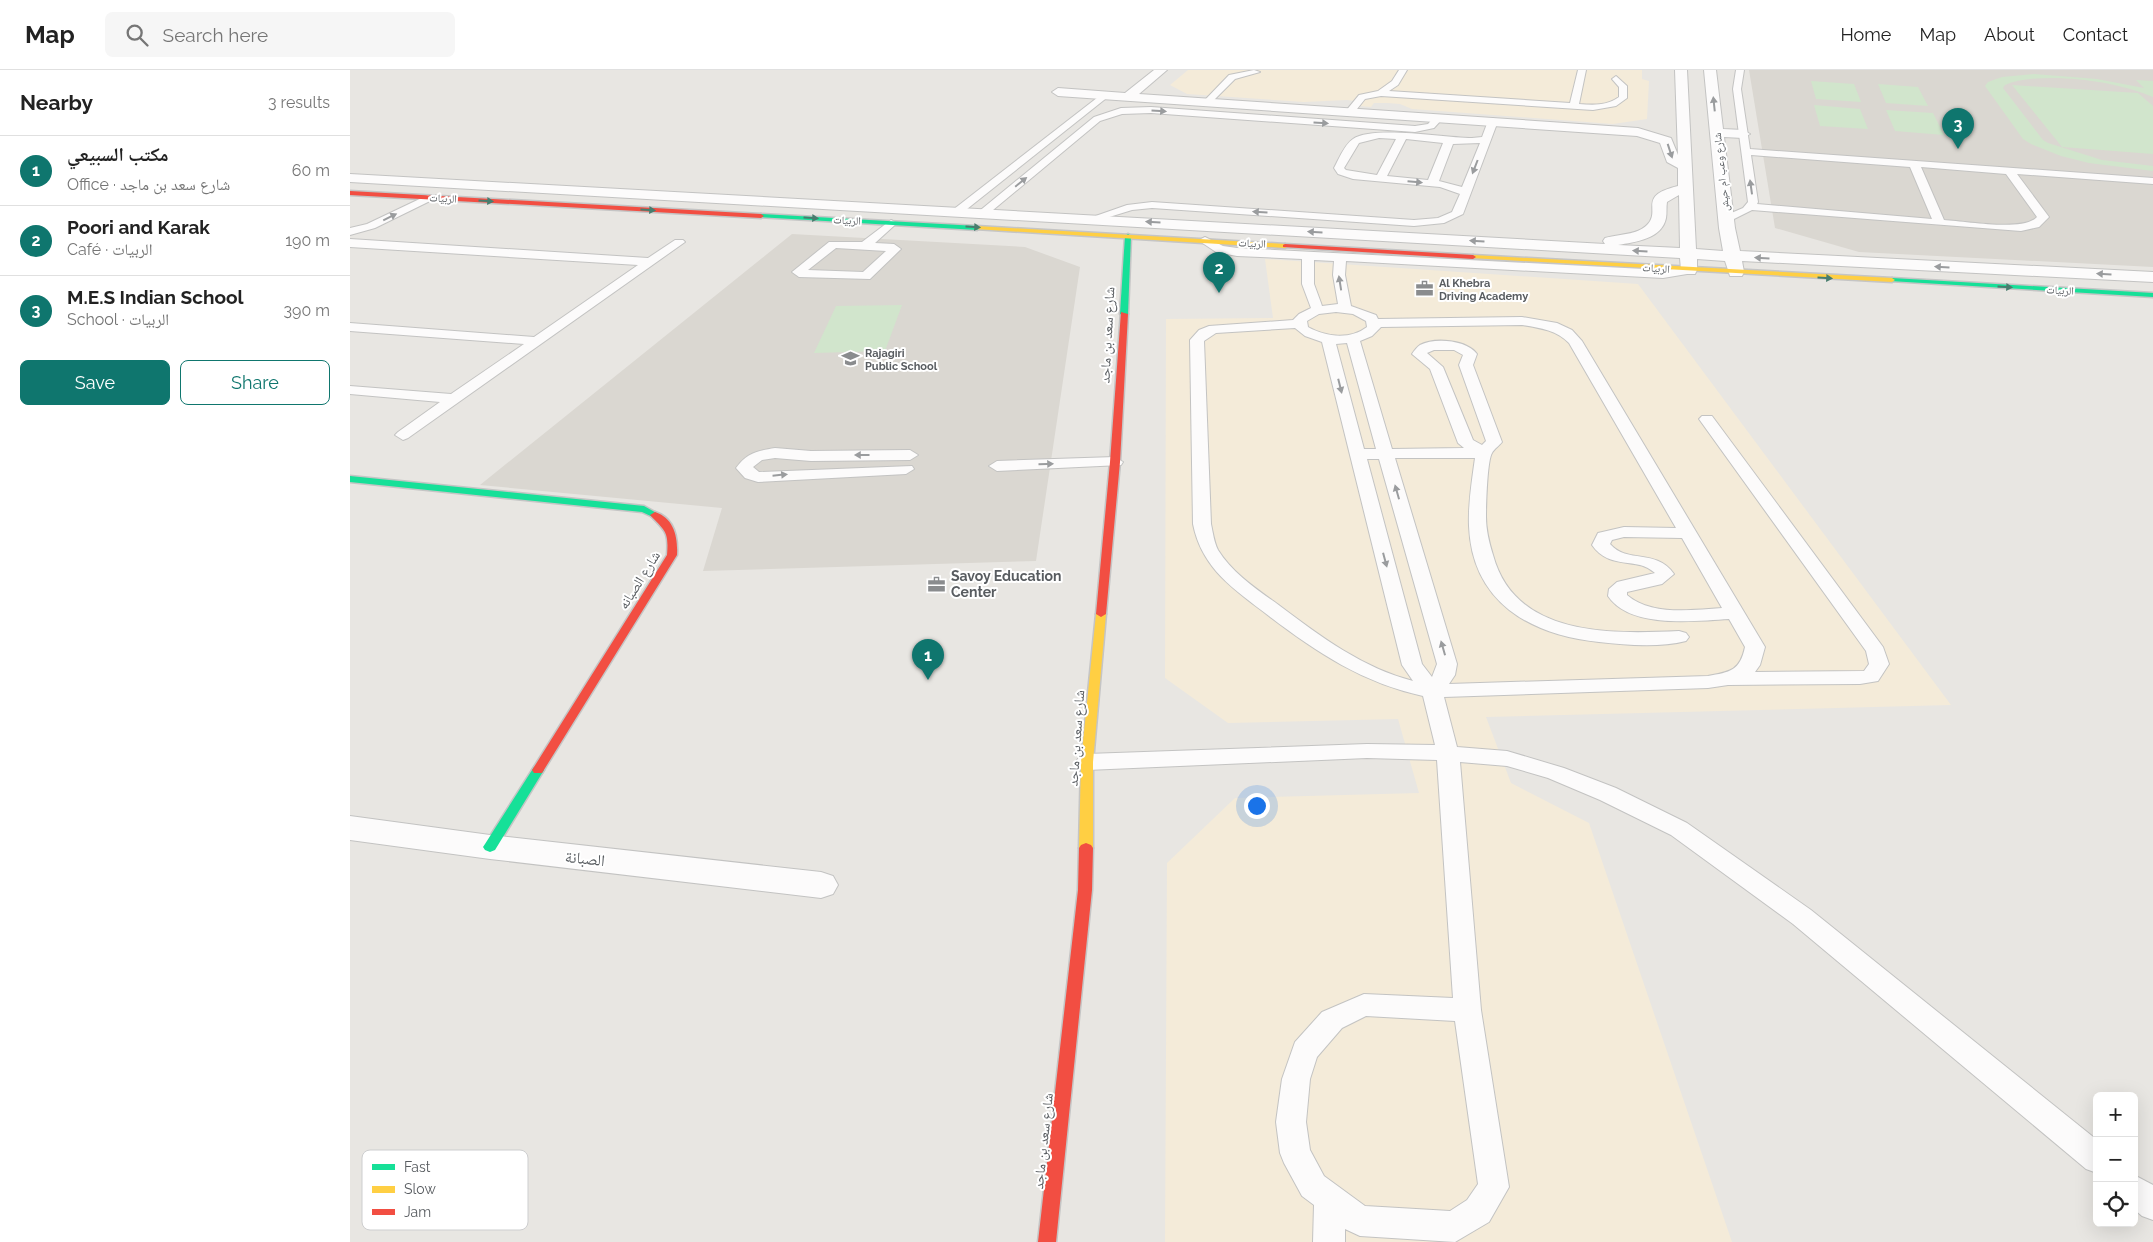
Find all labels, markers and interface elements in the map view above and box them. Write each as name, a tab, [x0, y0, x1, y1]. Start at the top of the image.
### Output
search box	[105, 12, 455, 57]
text: Map	[25, 20, 75, 49]
icon: search	[123, 21, 151, 49]
text: Search here	[163, 24, 268, 46]
text: Home	[1840, 24, 1891, 45]
text: Map	[1919, 24, 1956, 45]
text: About	[1984, 24, 2035, 45]
text: Contact	[2063, 24, 2128, 45]
text: Nearby	[20, 90, 93, 115]
text: 3 results	[268, 93, 330, 112]
one-way arrow	[1710, 95, 1718, 111]
one-way arrow	[1151, 107, 1167, 115]
pin: 3	[1942, 108, 1974, 149]
one-way arrow	[1314, 119, 1330, 127]
street label: شارع وعب ام حيش	[1711, 132, 1732, 212]
text: مكتب السبيعي	[67, 143, 169, 165]
one-way arrow	[1666, 144, 1674, 159]
one-way arrow	[1470, 159, 1478, 174]
text: 1	[32, 161, 40, 180]
text: 60 m	[292, 161, 330, 180]
text: Office · شارع سعد بن ماجد	[67, 175, 230, 194]
one-way arrow	[1014, 176, 1027, 187]
one-way arrow	[1407, 178, 1423, 186]
one-way arrow	[1746, 179, 1754, 195]
street label: الربيات	[429, 191, 457, 206]
one-way arrow	[478, 197, 494, 205]
one-way arrow	[641, 206, 657, 214]
one-way arrow	[1251, 207, 1267, 215]
one-way arrow	[382, 213, 397, 221]
street label: الربيات	[833, 213, 861, 228]
one-way arrow	[803, 215, 819, 223]
text: Poori and Karak	[67, 216, 210, 238]
one-way arrow	[1145, 218, 1161, 226]
one-way arrow	[965, 224, 981, 232]
one-way arrow	[1307, 227, 1323, 235]
text: 2	[31, 231, 41, 250]
text: 190 m	[285, 231, 330, 250]
street label: الربيات	[1238, 236, 1266, 251]
one-way arrow	[1469, 237, 1485, 245]
text: Café · الربيات	[67, 240, 152, 259]
one-way arrow	[1631, 246, 1647, 254]
pin: 2	[1203, 252, 1235, 293]
one-way arrow	[1754, 253, 1770, 261]
street label: الربيات	[1642, 261, 1670, 276]
one-way arrow	[1934, 262, 1950, 270]
one-way arrow	[2096, 270, 2112, 278]
one-way arrow	[1817, 274, 1833, 282]
one-way arrow	[1336, 275, 1344, 291]
place label: Al Khebra Driving Academy	[1439, 277, 1528, 303]
office icon: Al Khebra Driving Academy	[1415, 279, 1435, 299]
street label: الربيات	[2046, 283, 2074, 298]
one-way arrow	[1997, 284, 2013, 292]
text: M.E.S Indian School	[67, 286, 243, 308]
street label: شارع سعد بن ماجد	[1096, 286, 1120, 384]
text: 3	[32, 301, 40, 320]
text: 390 m	[284, 301, 330, 320]
text: School · الربيات	[67, 310, 169, 329]
place label: Rajagiri Public School	[865, 347, 938, 373]
school or university icon: Rajagiri Public School	[841, 349, 861, 369]
button: Save	[20, 360, 170, 405]
button: Share	[180, 360, 330, 405]
one-way arrow	[1336, 378, 1344, 393]
one-way arrow	[853, 451, 869, 459]
one-way arrow	[1038, 460, 1054, 468]
one-way arrow	[772, 471, 788, 479]
one-way arrow	[1393, 485, 1401, 500]
street label: شارع الصبانه	[615, 548, 665, 613]
one-way arrow	[1381, 552, 1389, 568]
place label: Savoy Education Center	[951, 568, 1061, 600]
office icon: Savoy Education Center	[927, 574, 947, 594]
pin: 1	[912, 639, 944, 680]
one-way arrow	[1438, 641, 1446, 656]
street label: شارع سعد بن ماجد	[1065, 689, 1089, 787]
your location	[1244, 793, 1270, 819]
street label: الصبانة	[564, 847, 606, 870]
street label: شارع سعد بن ماجد	[1030, 1092, 1058, 1190]
map controls	[2093, 1092, 2138, 1227]
button: +	[2093, 1092, 2138, 1137]
button: −	[2093, 1137, 2138, 1182]
legend	[362, 1150, 528, 1230]
text: Fast	[404, 1159, 431, 1175]
text: Slow	[404, 1181, 436, 1197]
button: locate	[2093, 1182, 2138, 1227]
text: Jam	[404, 1204, 431, 1220]

